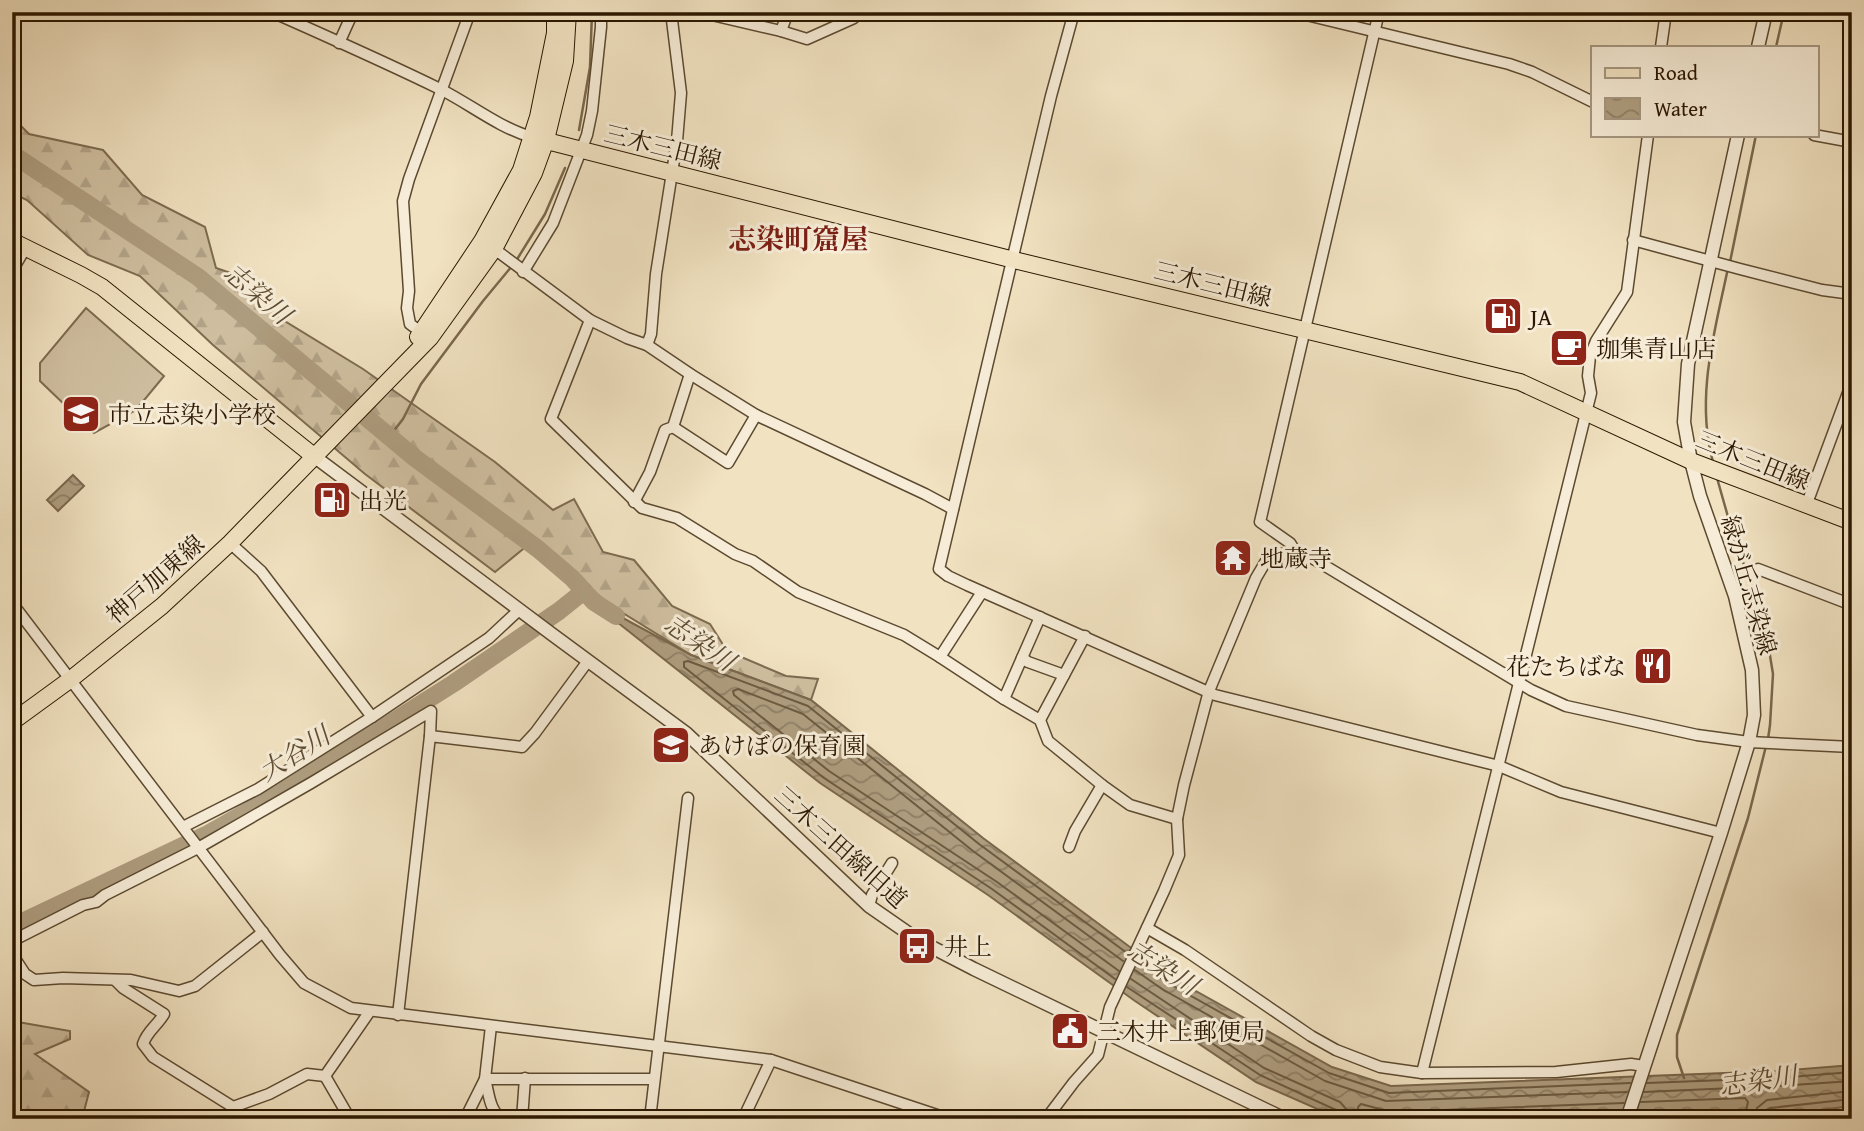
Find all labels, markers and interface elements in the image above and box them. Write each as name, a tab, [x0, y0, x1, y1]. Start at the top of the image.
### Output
legend	[1591, 46, 1818, 136]
text: Road	[1654, 57, 1699, 88]
text: Water	[1654, 93, 1707, 124]
street label: 三木三田線	[601, 116, 725, 178]
district label: 志染町窟屋	[728, 218, 868, 259]
water label: 志染川	[216, 253, 303, 335]
street label: 三木三田線	[1151, 253, 1275, 315]
fuel station icon: JA	[1482, 295, 1524, 337]
place label: JA	[1527, 299, 1553, 334]
cafe icon: 珈集青山店	[1548, 327, 1590, 369]
place label: 珈集青山店	[1596, 331, 1716, 366]
school or university icon: 市立志染小学校	[60, 393, 102, 435]
place label: 市立志染小学校	[108, 397, 276, 432]
street label: 三木三田線	[1691, 421, 1815, 499]
fuel station icon: 出光	[311, 479, 353, 521]
place label: 出光	[359, 483, 407, 518]
street label: 緑が丘志染線	[1712, 511, 1786, 659]
street label: 神戸加東線	[98, 526, 212, 632]
temple icon: 地蔵寺	[1212, 537, 1254, 579]
place label: 地蔵寺	[1260, 541, 1332, 576]
water label: 志染川	[657, 604, 746, 682]
restaurant icon: 花たちばな	[1632, 645, 1674, 687]
place label: 花たちばな	[1506, 649, 1626, 684]
water label: 大谷川	[251, 714, 340, 790]
school or university icon: あけぼの保育園	[650, 724, 692, 766]
place label: あけぼの保育園	[698, 728, 866, 763]
street label: 三木三田線旧道	[767, 778, 915, 916]
bus stop icon: 井上	[896, 925, 938, 967]
place label: 井上	[944, 929, 992, 964]
water label: 志染川	[1120, 930, 1209, 1006]
public building icon: 三木井上郵便局	[1049, 1010, 1091, 1052]
place label: 三木井上郵便局	[1097, 1014, 1265, 1049]
water label: 志染川	[1717, 1055, 1802, 1105]

